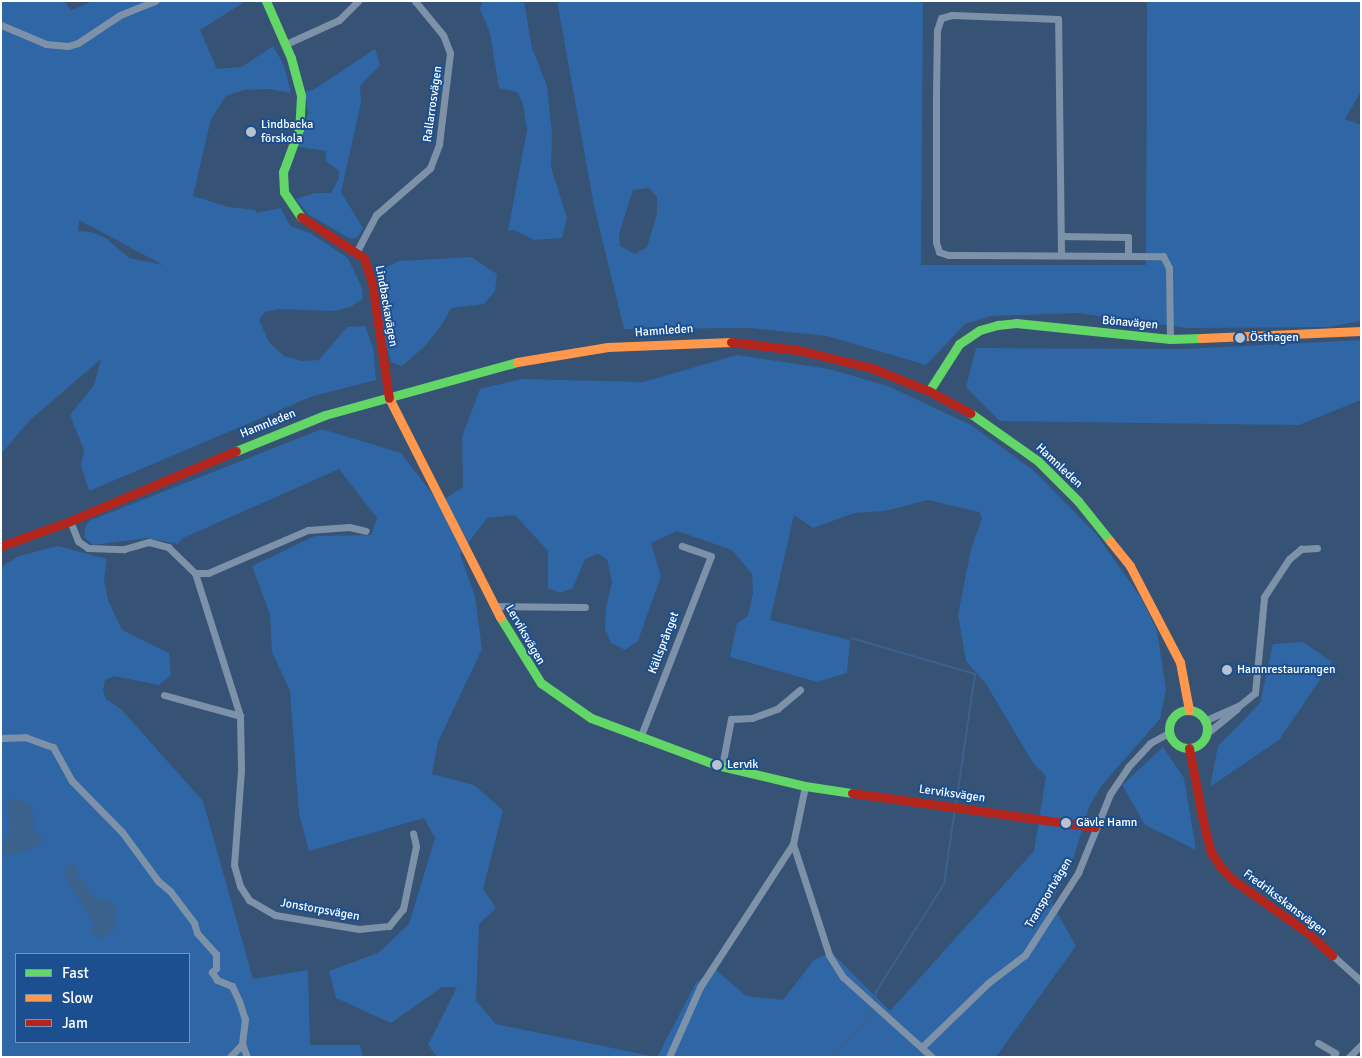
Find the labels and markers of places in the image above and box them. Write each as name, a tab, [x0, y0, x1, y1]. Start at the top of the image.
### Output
place label: Lindbacka förskola	[261, 118, 313, 146]
marker: Lindbacka förskola	[245, 126, 257, 138]
place label: Östhagen	[1250, 331, 1299, 345]
marker: Östhagen	[1234, 332, 1246, 344]
place label: Hamnrestaurangen	[1237, 663, 1335, 677]
marker: Hamnrestaurangen	[1221, 664, 1233, 676]
place label: Lervik	[727, 758, 758, 772]
marker: Lervik	[711, 759, 723, 771]
place label: Gävle Hamn	[1076, 816, 1137, 830]
marker: Gävle Hamn	[1060, 817, 1072, 829]

